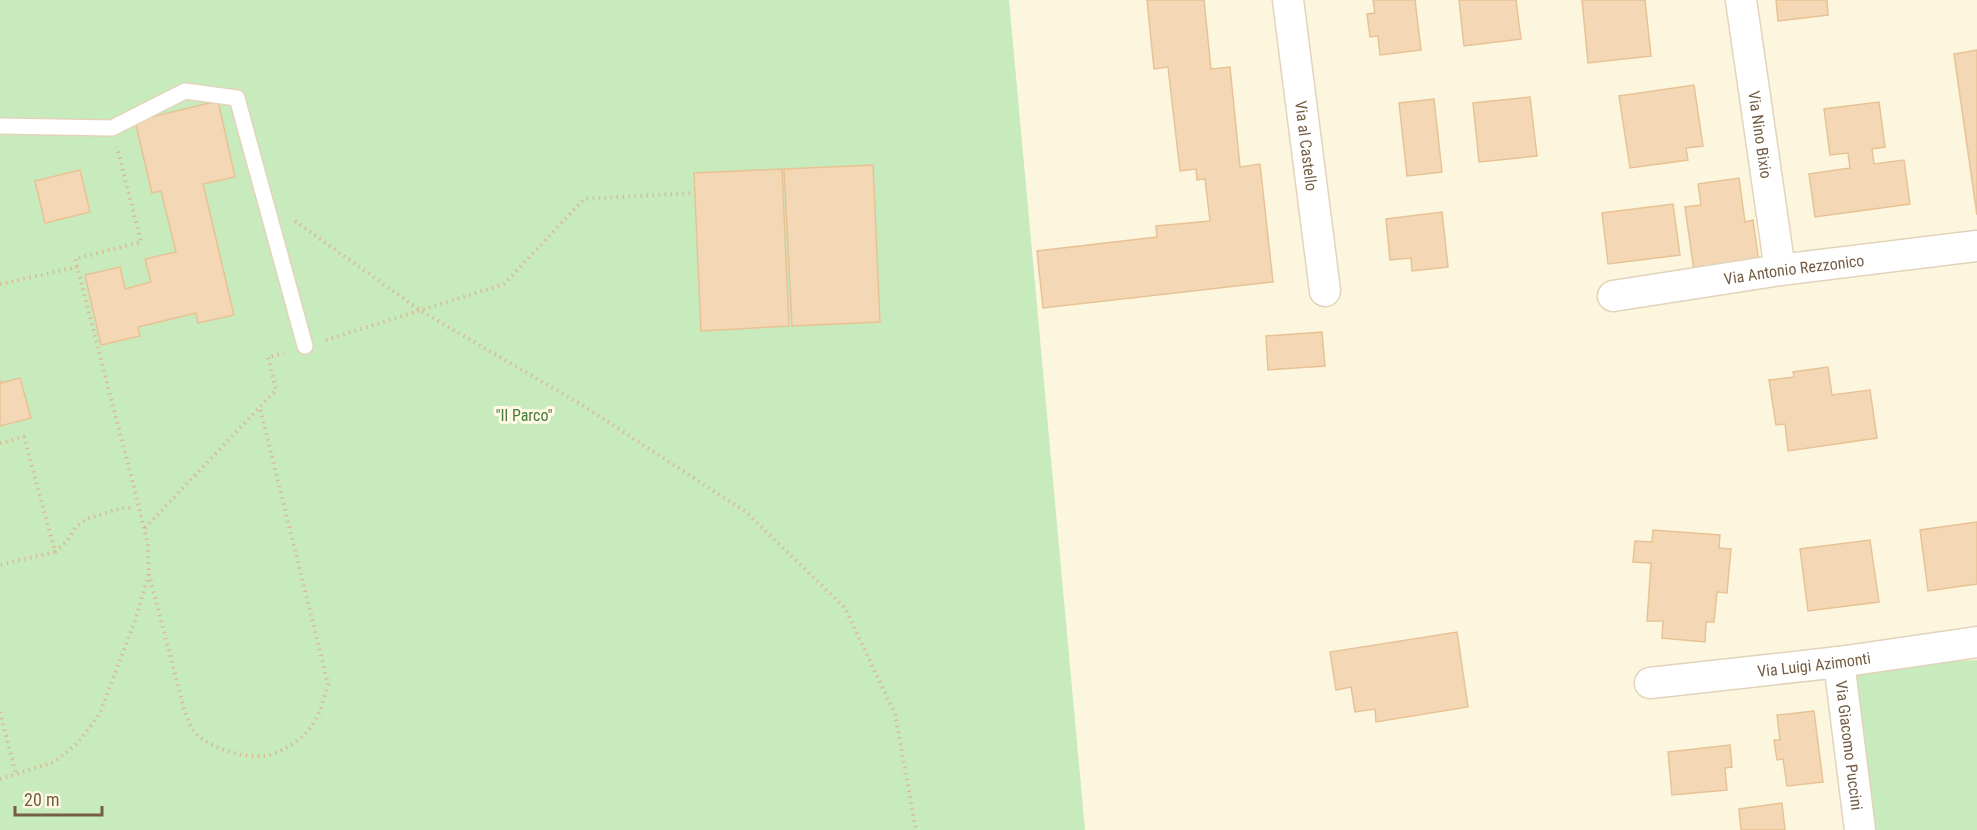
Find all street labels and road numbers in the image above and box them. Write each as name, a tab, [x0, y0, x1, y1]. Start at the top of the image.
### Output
street label: Via Nino Bixio	[1744, 90, 1776, 180]
street label: Via al Castello	[1291, 100, 1321, 192]
street label: Via Antonio Rezzonico	[1723, 251, 1865, 289]
street label: Via Luigi Azimonti	[1756, 649, 1872, 681]
street label: Via Giacomo Puccini	[1831, 680, 1866, 811]

